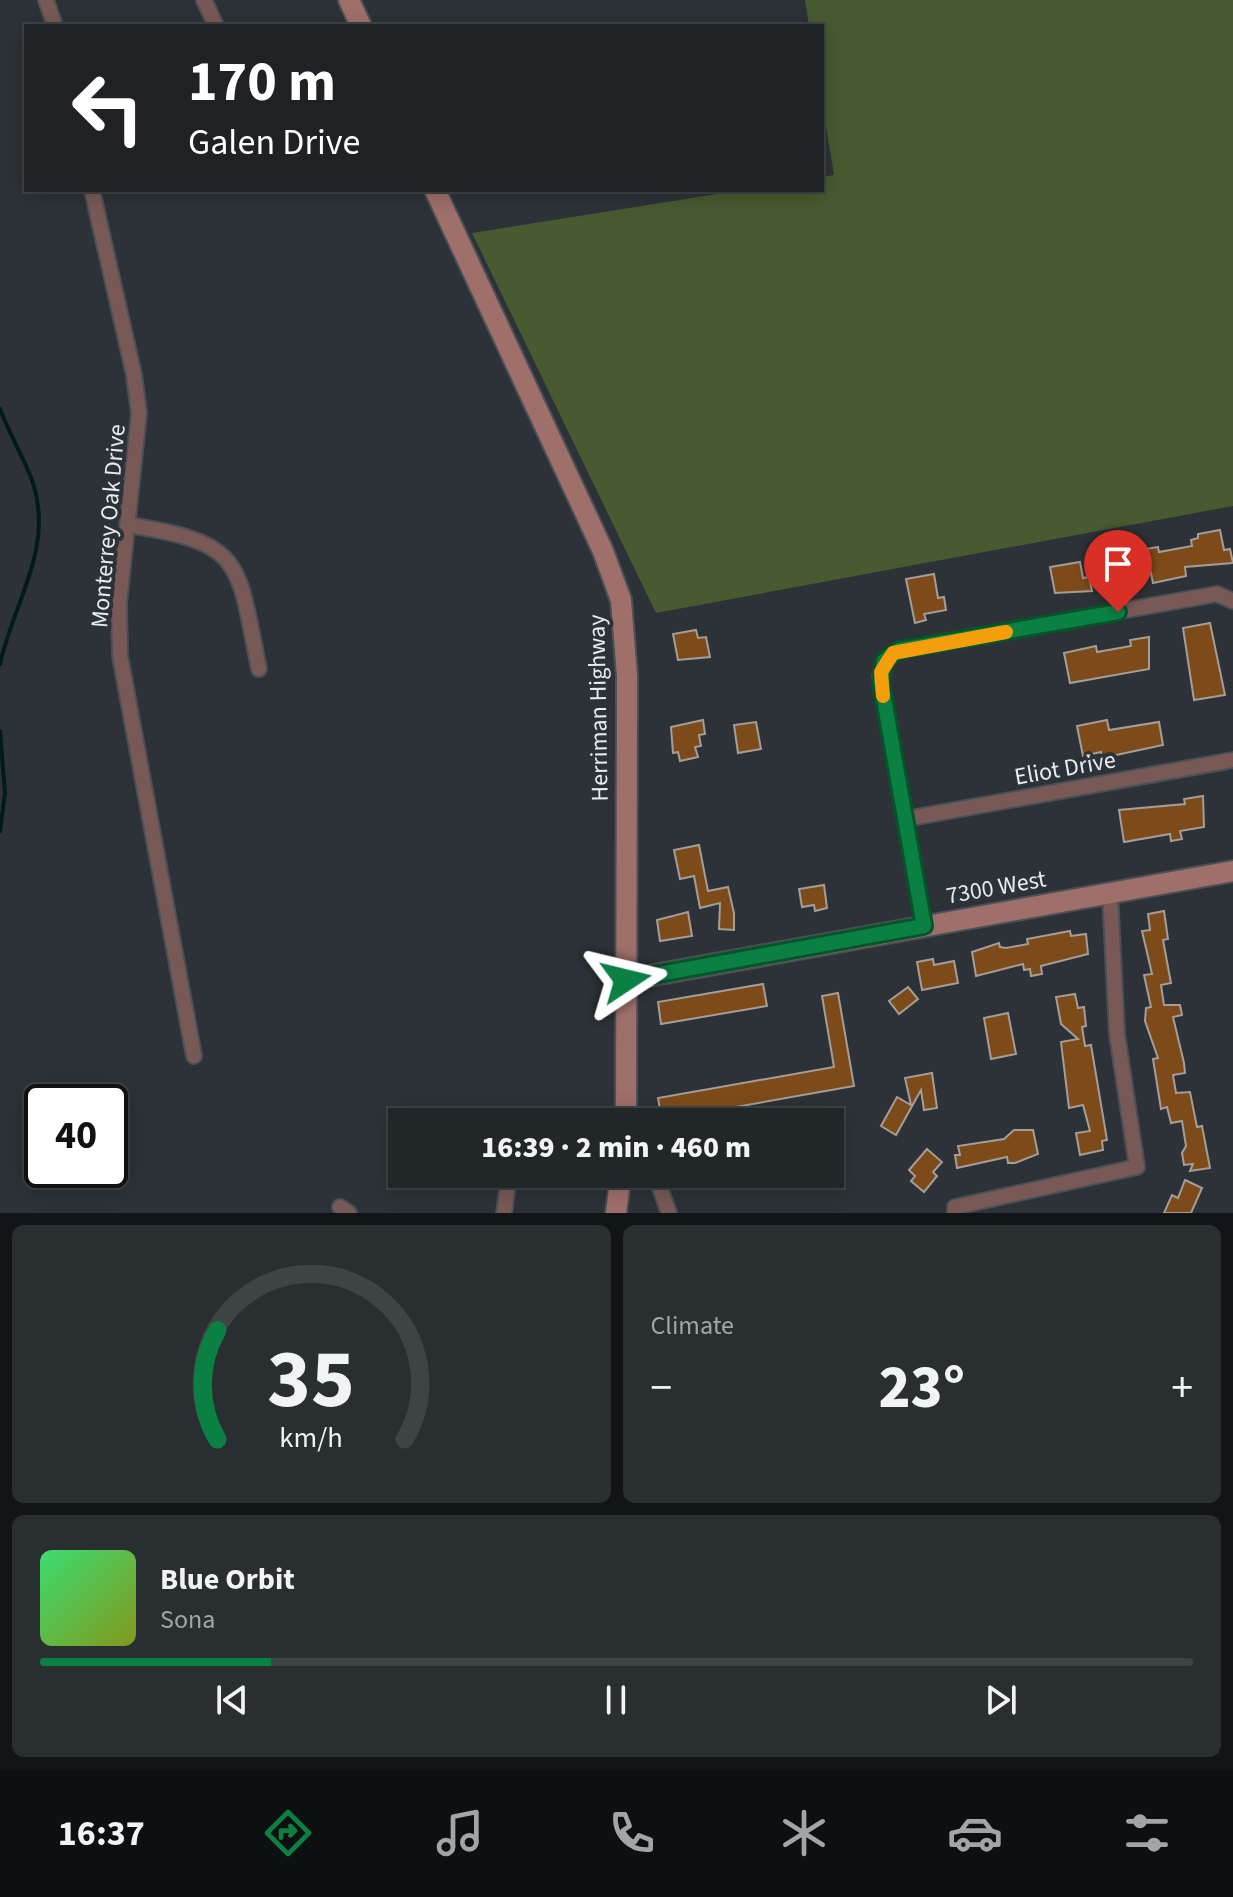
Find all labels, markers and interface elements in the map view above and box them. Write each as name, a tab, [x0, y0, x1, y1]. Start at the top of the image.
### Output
text: 170 m	[188, 43, 336, 122]
icon: left	[56, 56, 160, 160]
text: Galen Drive	[188, 117, 360, 168]
street label: Monterrey Oak Drive	[82, 423, 135, 629]
pin	[1084, 530, 1152, 612]
icon: arrive	[1096, 542, 1140, 586]
street label: Herriman Highway	[579, 614, 618, 802]
street label: Eliot Drive	[1012, 742, 1118, 795]
street label: 7300 West	[943, 861, 1049, 913]
position arrow	[584, 938, 668, 1022]
speed limit sign: 40	[24, 1084, 128, 1188]
text: 16:39 · 2 min · 460 m	[481, 1126, 751, 1169]
text: Climate	[651, 1307, 734, 1344]
text: 35	[267, 1321, 355, 1439]
text: 23°	[879, 1346, 965, 1431]
text: −	[651, 1357, 672, 1420]
text: +	[1171, 1357, 1193, 1420]
text: km/h	[280, 1418, 343, 1458]
text: Blue Orbit	[160, 1558, 295, 1601]
text: Sona	[160, 1601, 215, 1638]
icon: previous	[210, 1678, 254, 1722]
icon: pause	[594, 1678, 638, 1722]
icon: next	[979, 1678, 1023, 1722]
icon: directions	[260, 1805, 316, 1861]
icon: music	[432, 1805, 488, 1861]
icon: phone	[604, 1805, 660, 1861]
icon: climate	[776, 1805, 832, 1861]
icon: car	[947, 1805, 1003, 1861]
icon: filters	[1119, 1805, 1175, 1861]
text: 16:37	[58, 1808, 145, 1859]

